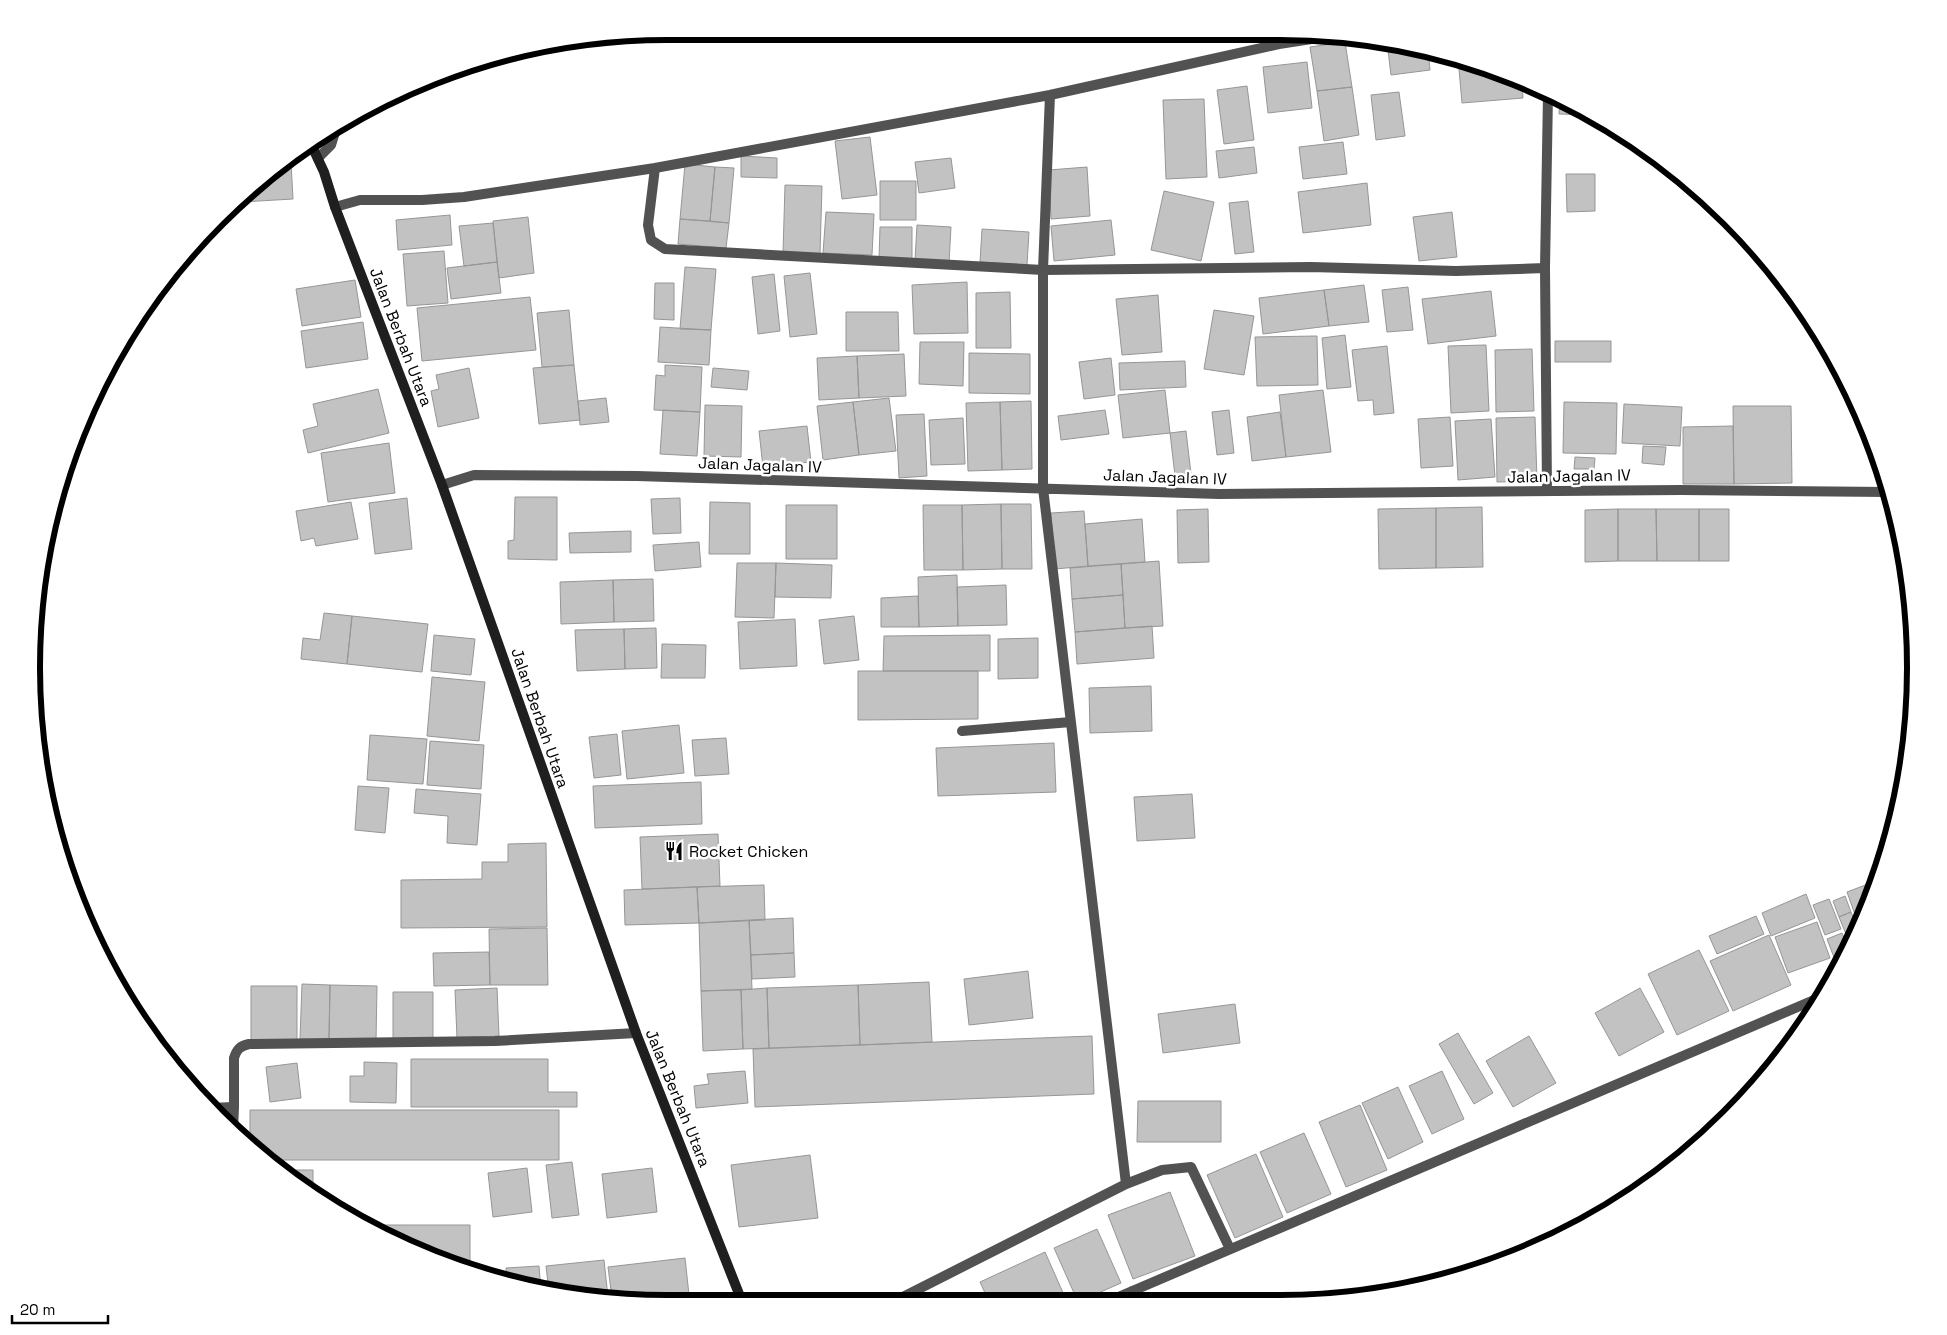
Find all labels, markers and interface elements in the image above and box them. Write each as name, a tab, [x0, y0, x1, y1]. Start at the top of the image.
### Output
street label: Jalan Berbah Utara	[365, 265, 437, 409]
street label: Jalan Jagalan IV	[698, 452, 822, 478]
street label: Jalan Jagalan IV	[1103, 464, 1227, 490]
street label: Jalan Jagalan IV	[1507, 464, 1631, 488]
street label: Jalan Berbah Utara	[506, 645, 574, 791]
restaurant icon: Rocket Chicken	[663, 840, 685, 862]
place label: Rocket Chicken	[689, 841, 808, 862]
street label: Jalan Berbah Utara	[641, 1026, 715, 1170]
scale bar	[12, 1292, 109, 1324]
text: 20 m	[20, 1300, 55, 1319]

